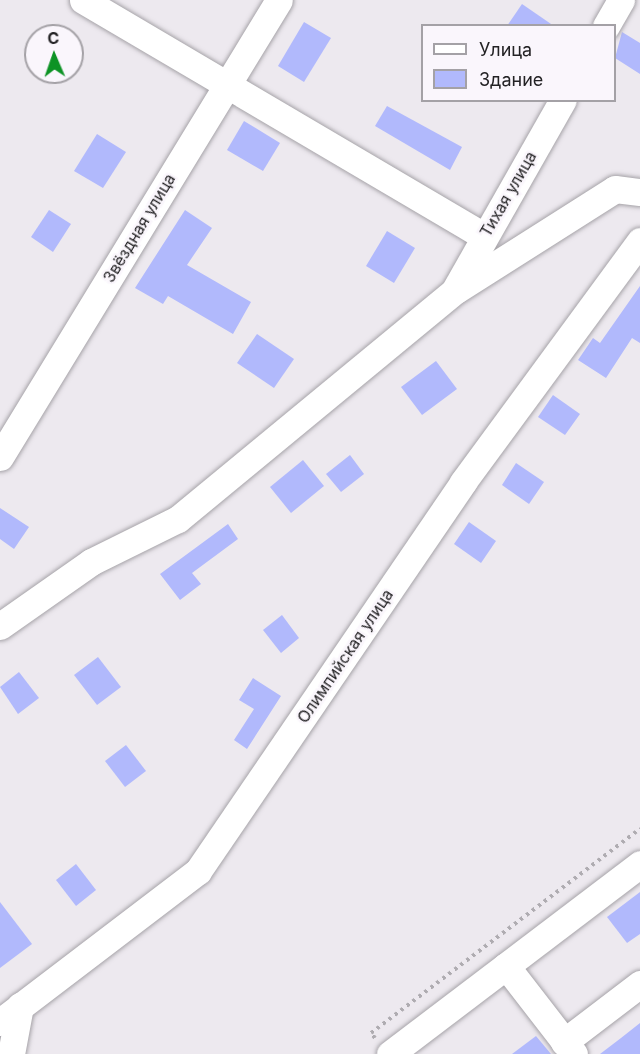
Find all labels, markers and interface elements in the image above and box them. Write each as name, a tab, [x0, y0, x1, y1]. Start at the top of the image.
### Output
north arrow	[24, 24, 84, 84]
legend	[421, 24, 616, 102]
text: С	[47, 28, 60, 48]
text: Улица	[479, 39, 532, 60]
text: Здание	[479, 69, 543, 90]
street label: Тихая улица	[476, 148, 540, 240]
street label: Звёздная улица	[99, 170, 179, 286]
street label: Олимпийская улица	[293, 585, 397, 727]

